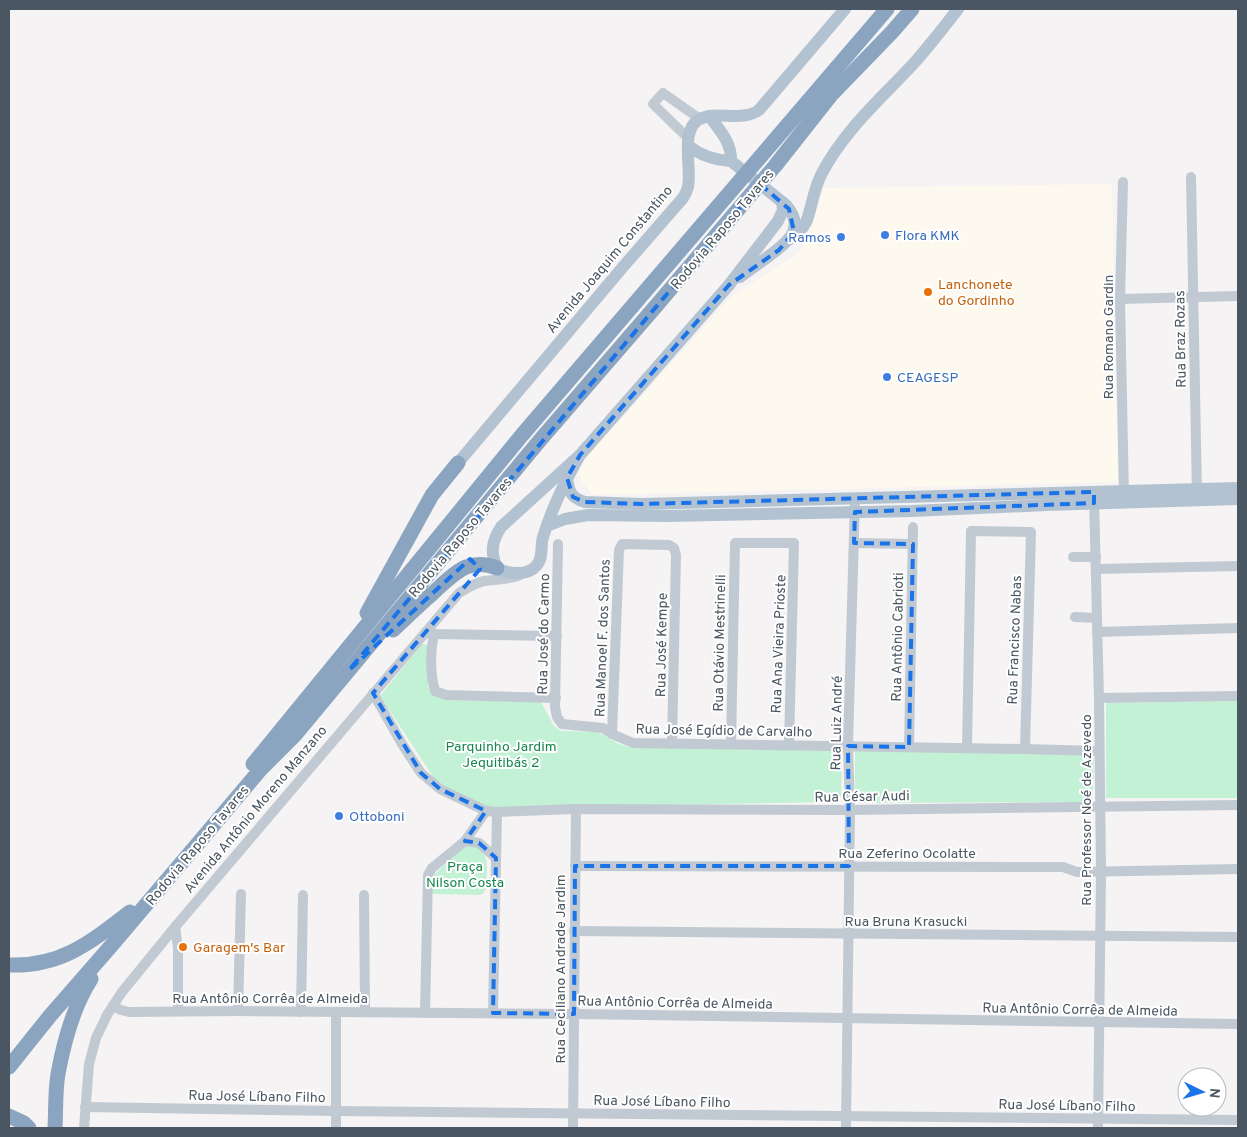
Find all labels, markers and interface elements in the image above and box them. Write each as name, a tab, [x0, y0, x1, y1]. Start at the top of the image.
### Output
street label: Rodovia Raposo Tavares	[668, 166, 778, 293]
street label: Avenida Joaquim Constantino	[543, 183, 677, 337]
place label: Flora KMK	[895, 228, 960, 245]
marker: Flora KMK	[879, 229, 891, 241]
place label: Ramos	[788, 230, 831, 247]
marker: Ramos	[835, 231, 847, 243]
street label: Rua Romano Gardin	[1101, 275, 1118, 399]
place label: Lanchonete do Gordinho	[938, 277, 1015, 310]
marker: Lanchonete do Gordinho	[922, 286, 934, 298]
street label: Rua Braz Rozas	[1172, 290, 1191, 388]
place label: CEAGESP	[897, 370, 959, 387]
marker: CEAGESP	[881, 371, 893, 383]
street label: Rodovia Raposo Tavares	[406, 474, 516, 601]
street label: Rua Manoel F. dos Santos	[592, 559, 615, 717]
street label: Rua Antônio Cabrioti	[889, 572, 908, 702]
street label: Rua José do Carmo	[535, 573, 554, 695]
street label: Rua Otávio Mestrinelli	[711, 574, 730, 712]
street label: Rua Ana Vieira Prioste	[769, 574, 790, 714]
street label: Rua Francisco Nabas	[1005, 575, 1026, 705]
street label: Rua José Kempe	[653, 593, 672, 697]
street label: Rua Luiz André	[828, 675, 847, 771]
street label: Rua Professor Noé de Azevedo	[1079, 714, 1096, 906]
street label: Rua José Egídio de Carvalho	[635, 721, 813, 742]
street label: Avenida Antônio Moreno Manzano	[181, 723, 331, 897]
park label: Parquinho Jardim Jequitibás 2	[445, 739, 557, 772]
street label: Rodovia Raposo Tavares	[143, 782, 253, 909]
street label: Rua César Audi	[814, 788, 910, 807]
place label: Ottoboni	[349, 809, 405, 826]
marker: Ottoboni	[333, 810, 345, 822]
street label: Rua Zeferino Ocolatte	[838, 846, 976, 863]
park label: Praça Nilson Costa	[426, 859, 504, 892]
street label: Rua Ceciliano Andrade Jardim	[553, 874, 570, 1064]
street label: Rua Bruna Krasucki	[845, 914, 967, 931]
place label: Garagem's Bar	[193, 940, 286, 957]
marker: Garagem's Bar	[177, 941, 189, 953]
street label: Rua Antônio Corrêa de Almeida	[172, 991, 368, 1008]
street label: Rua Antônio Corrêa de Almeida	[577, 993, 773, 1014]
street label: Rua Antônio Corrêa de Almeida	[982, 1000, 1178, 1021]
north arrow	[1177, 1067, 1227, 1117]
text: N	[1205, 1087, 1222, 1099]
street label: Rua José Líbano Filho	[188, 1088, 326, 1107]
street label: Rua José Líbano Filho	[593, 1093, 731, 1112]
street label: Rua José Líbano Filho	[998, 1097, 1136, 1116]

